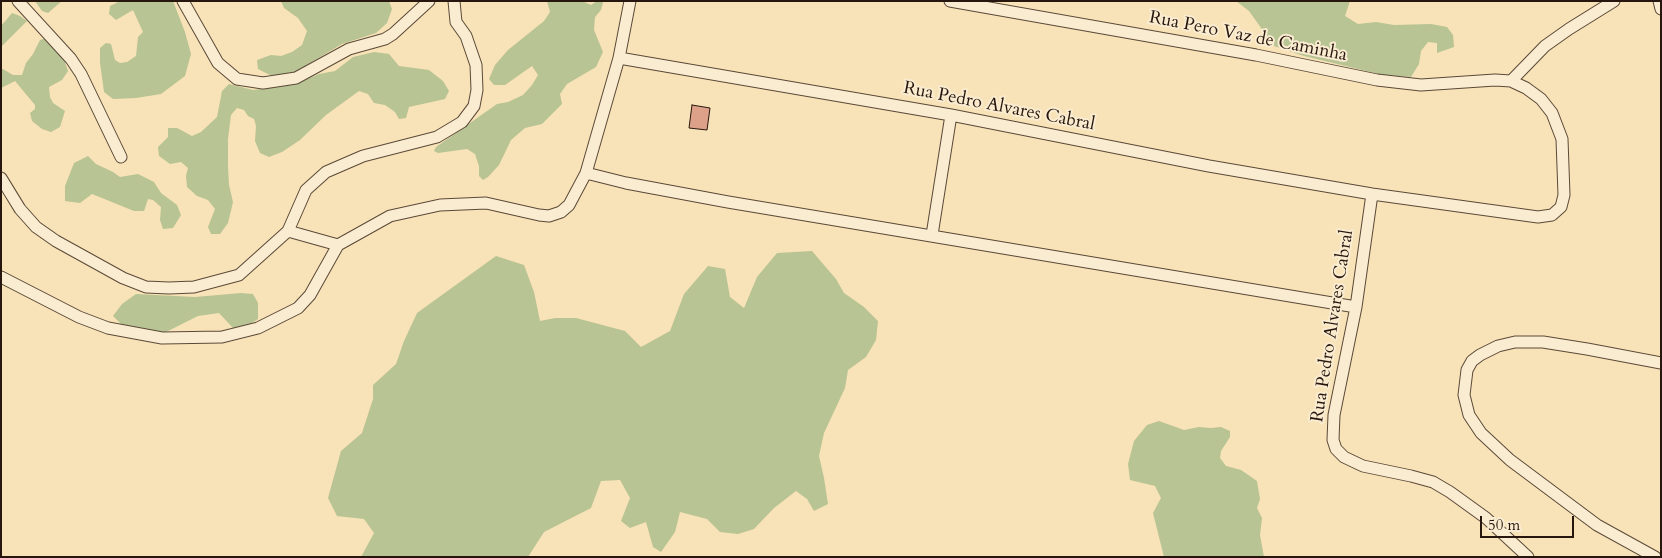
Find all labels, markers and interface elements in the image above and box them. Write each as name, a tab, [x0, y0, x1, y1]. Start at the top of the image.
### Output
street label: Rua Pero Vaz de Caminha	[1147, 7, 1349, 67]
street label: Rua Pedro Alvares Cabral	[901, 78, 1097, 136]
street label: Rua Pedro Alvares Cabral	[1307, 228, 1359, 424]
scale bar	[1482, 506, 1576, 538]
text: 50 m	[1488, 515, 1520, 535]

